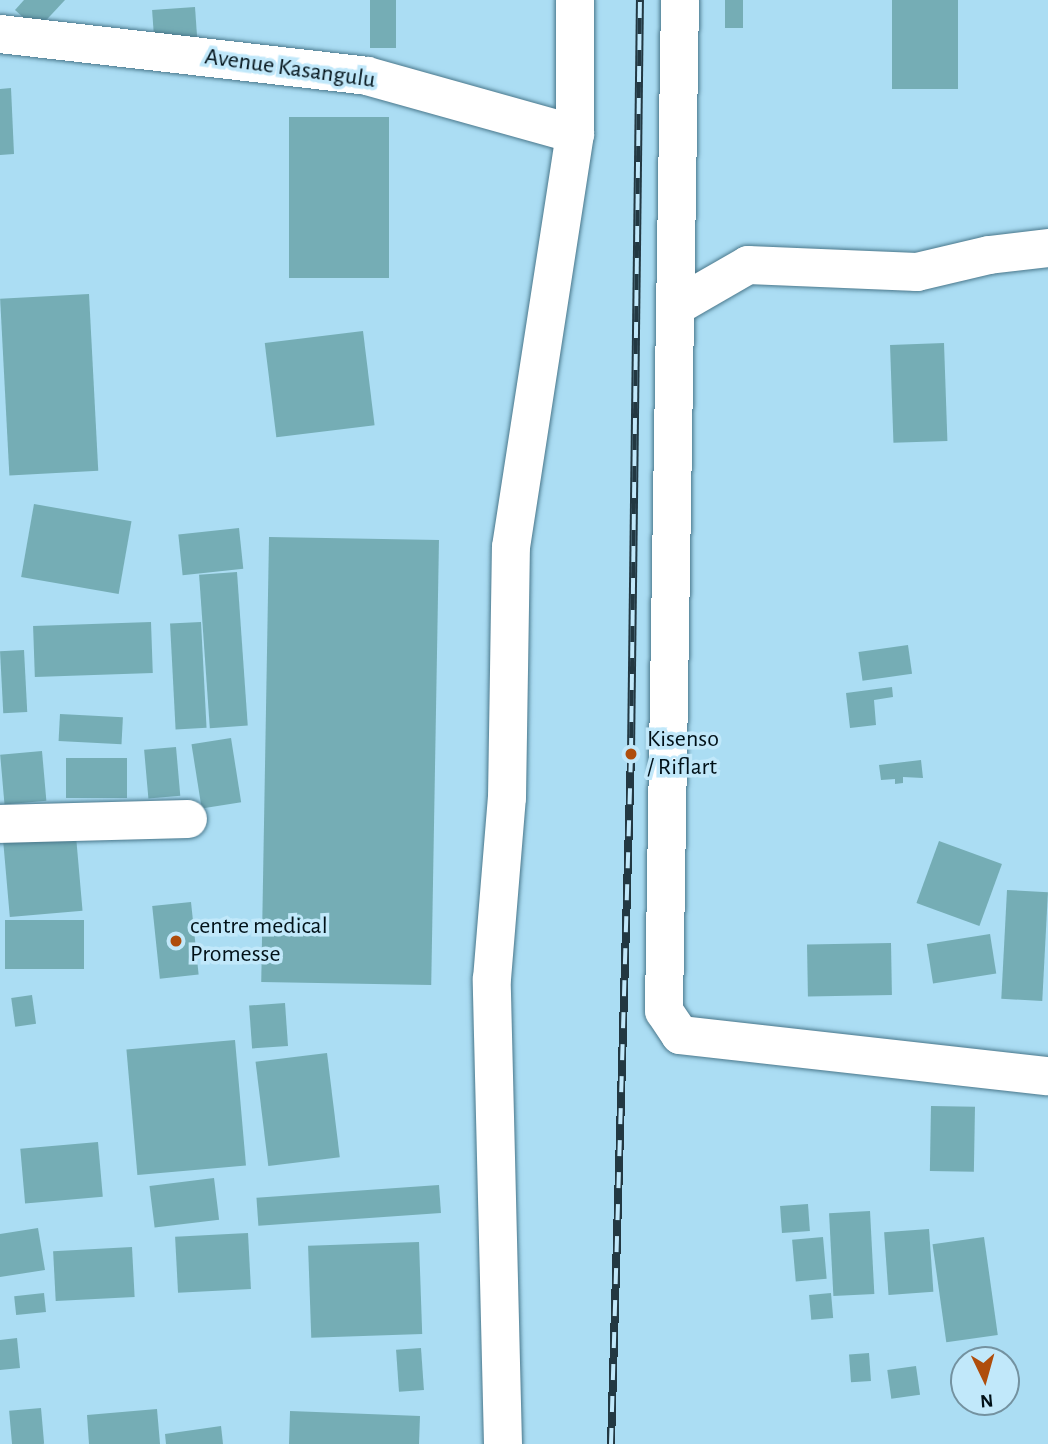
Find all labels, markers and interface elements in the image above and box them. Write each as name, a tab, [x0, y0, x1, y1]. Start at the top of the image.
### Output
street label: Avenue Kasangulu	[203, 43, 377, 95]
place label: Kisenso / Riflart	[647, 726, 719, 782]
marker: Kisenso / Riflart	[621, 744, 641, 764]
place label: centre medical Promesse	[190, 913, 328, 969]
marker: centre medical Promesse	[168, 933, 184, 949]
north arrow	[950, 1346, 1020, 1416]
text: N	[979, 1390, 994, 1410]

